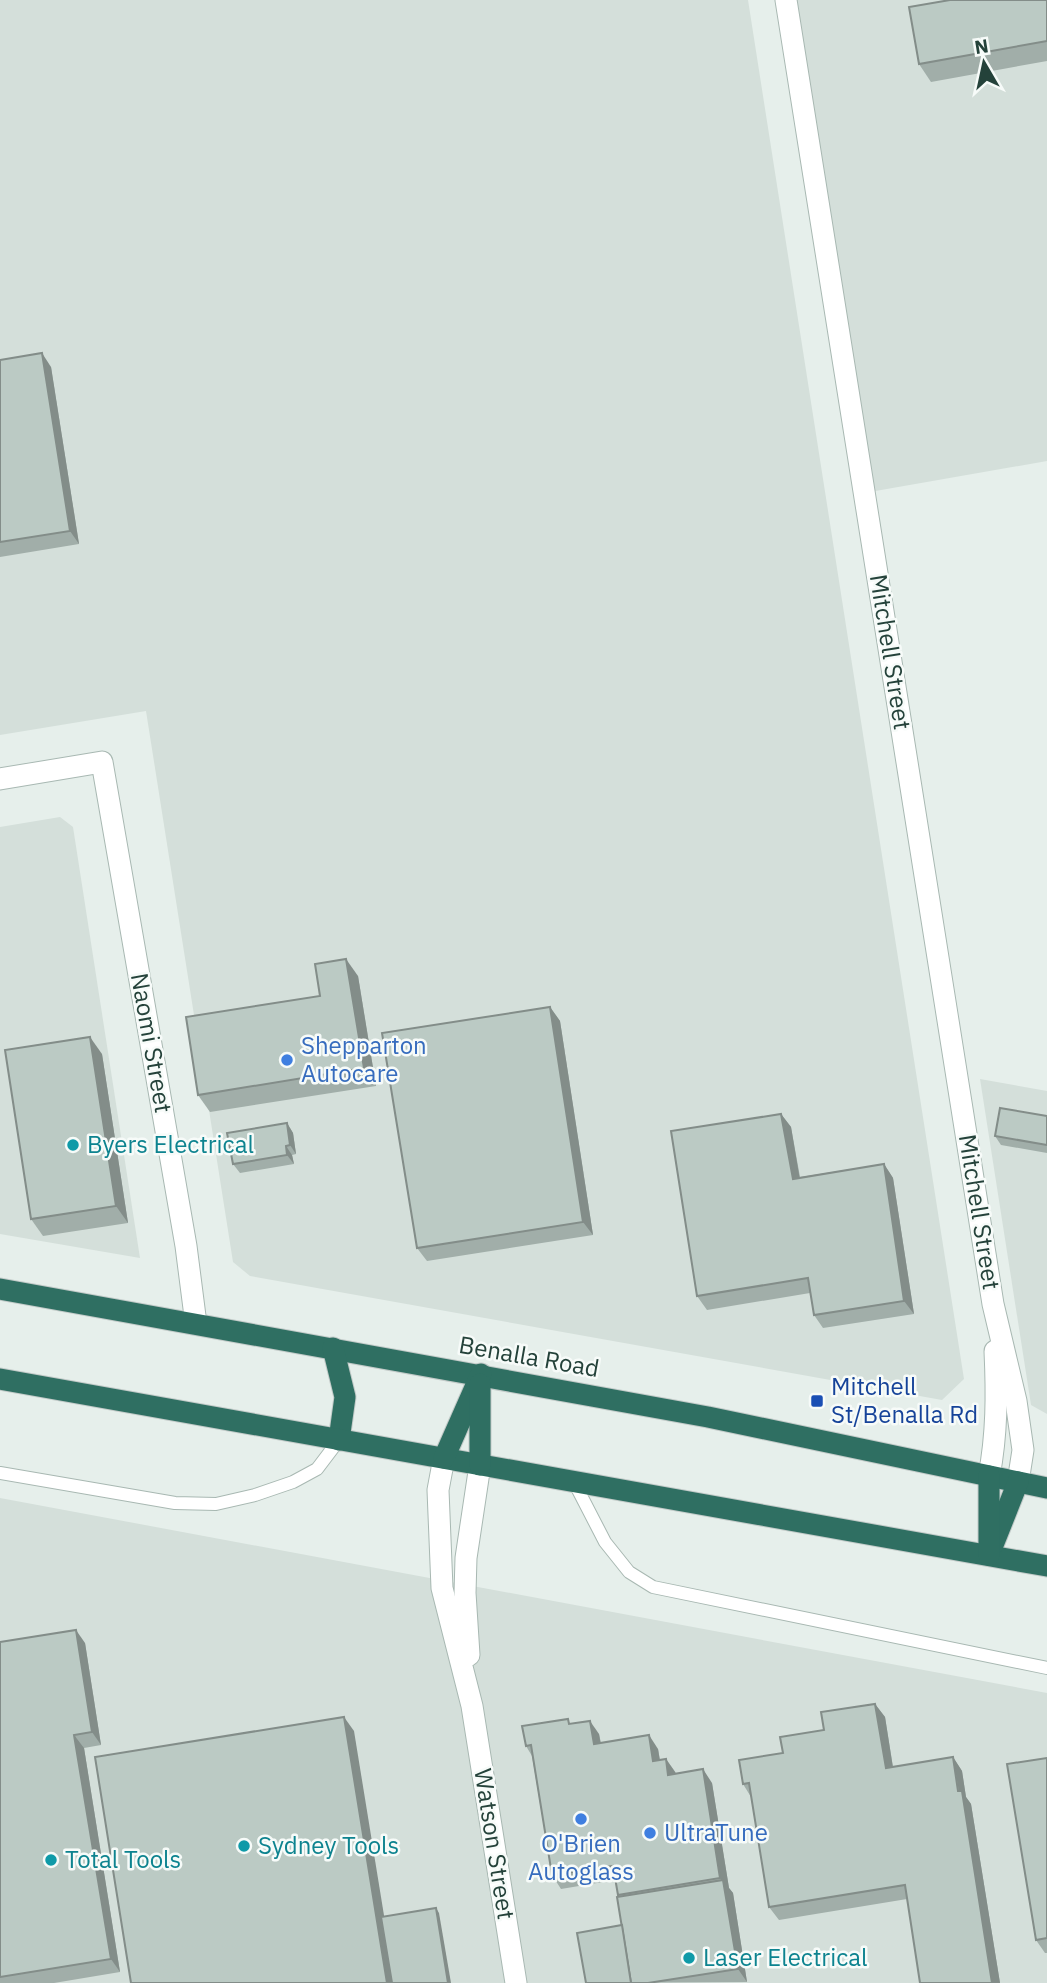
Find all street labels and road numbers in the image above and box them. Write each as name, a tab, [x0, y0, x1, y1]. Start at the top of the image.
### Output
street label: Mitchell Street	[863, 572, 919, 732]
street label: Naomi Street	[124, 970, 180, 1115]
street label: Mitchell Street	[952, 1132, 1008, 1292]
street label: Benalla Road	[457, 1328, 602, 1384]
street label: Watson Street	[467, 1766, 523, 1922]

